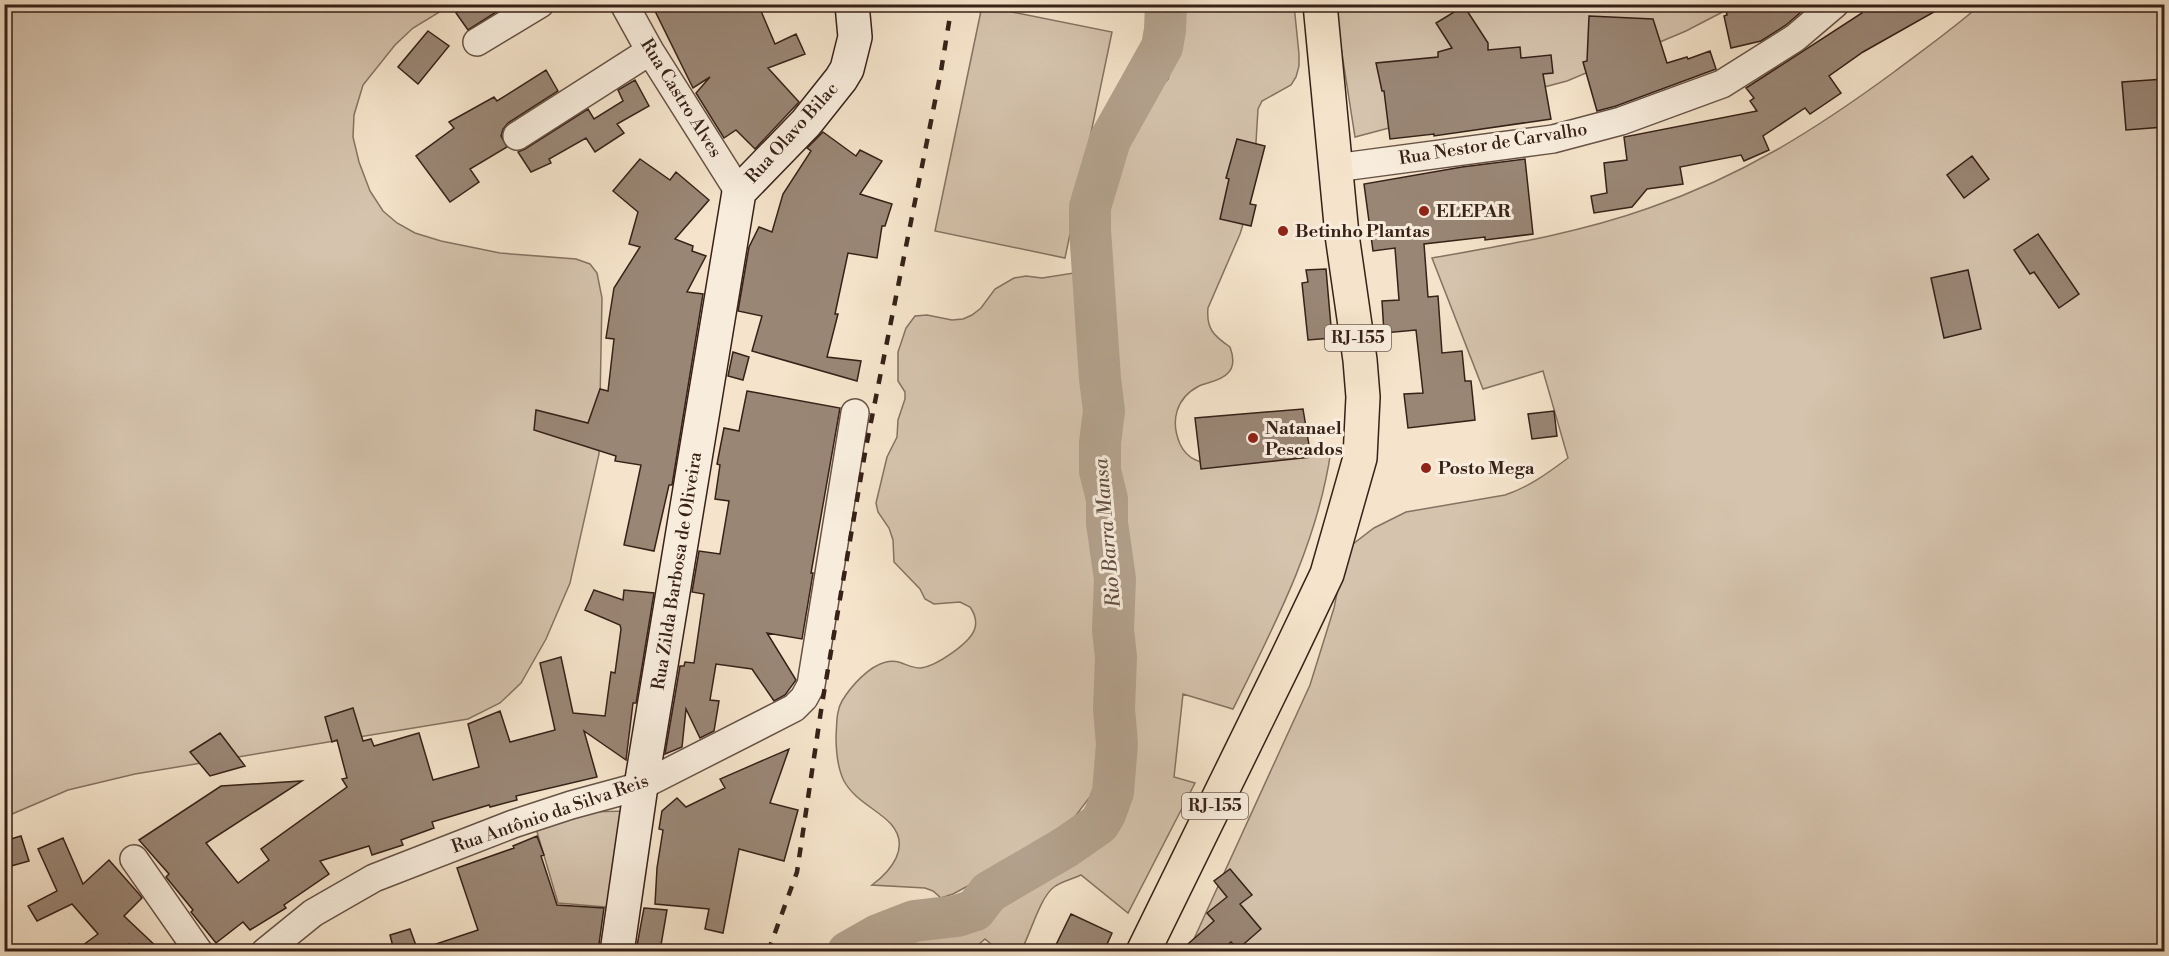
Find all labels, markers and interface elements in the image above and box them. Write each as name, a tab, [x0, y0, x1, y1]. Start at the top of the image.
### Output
street label: Rua Castro Alves	[635, 34, 727, 162]
street label: Rua Olavo Bilac	[741, 78, 843, 188]
street label: Rua Nestor de Carvalho	[1397, 118, 1589, 170]
place label: ELEPAR	[1436, 200, 1511, 223]
marker: ELEPAR	[1417, 204, 1431, 218]
place label: Betinho Plantas	[1295, 220, 1430, 243]
marker: Betinho Plantas	[1276, 224, 1290, 238]
road number: RJ-155	[1325, 325, 1391, 351]
place label: Natanael Pescados	[1265, 417, 1343, 461]
marker: Natanael Pescados	[1246, 431, 1260, 445]
street label: Rua Zilda Barbosa de Oliveira	[647, 449, 707, 692]
water label: Rio Barra Mansa	[1089, 457, 1127, 610]
place label: Posto Mega	[1438, 457, 1535, 480]
marker: Posto Mega	[1419, 461, 1433, 475]
street label: Rua Antônio da Silva Reis	[448, 769, 652, 859]
road number: RJ-155	[1182, 793, 1248, 819]

